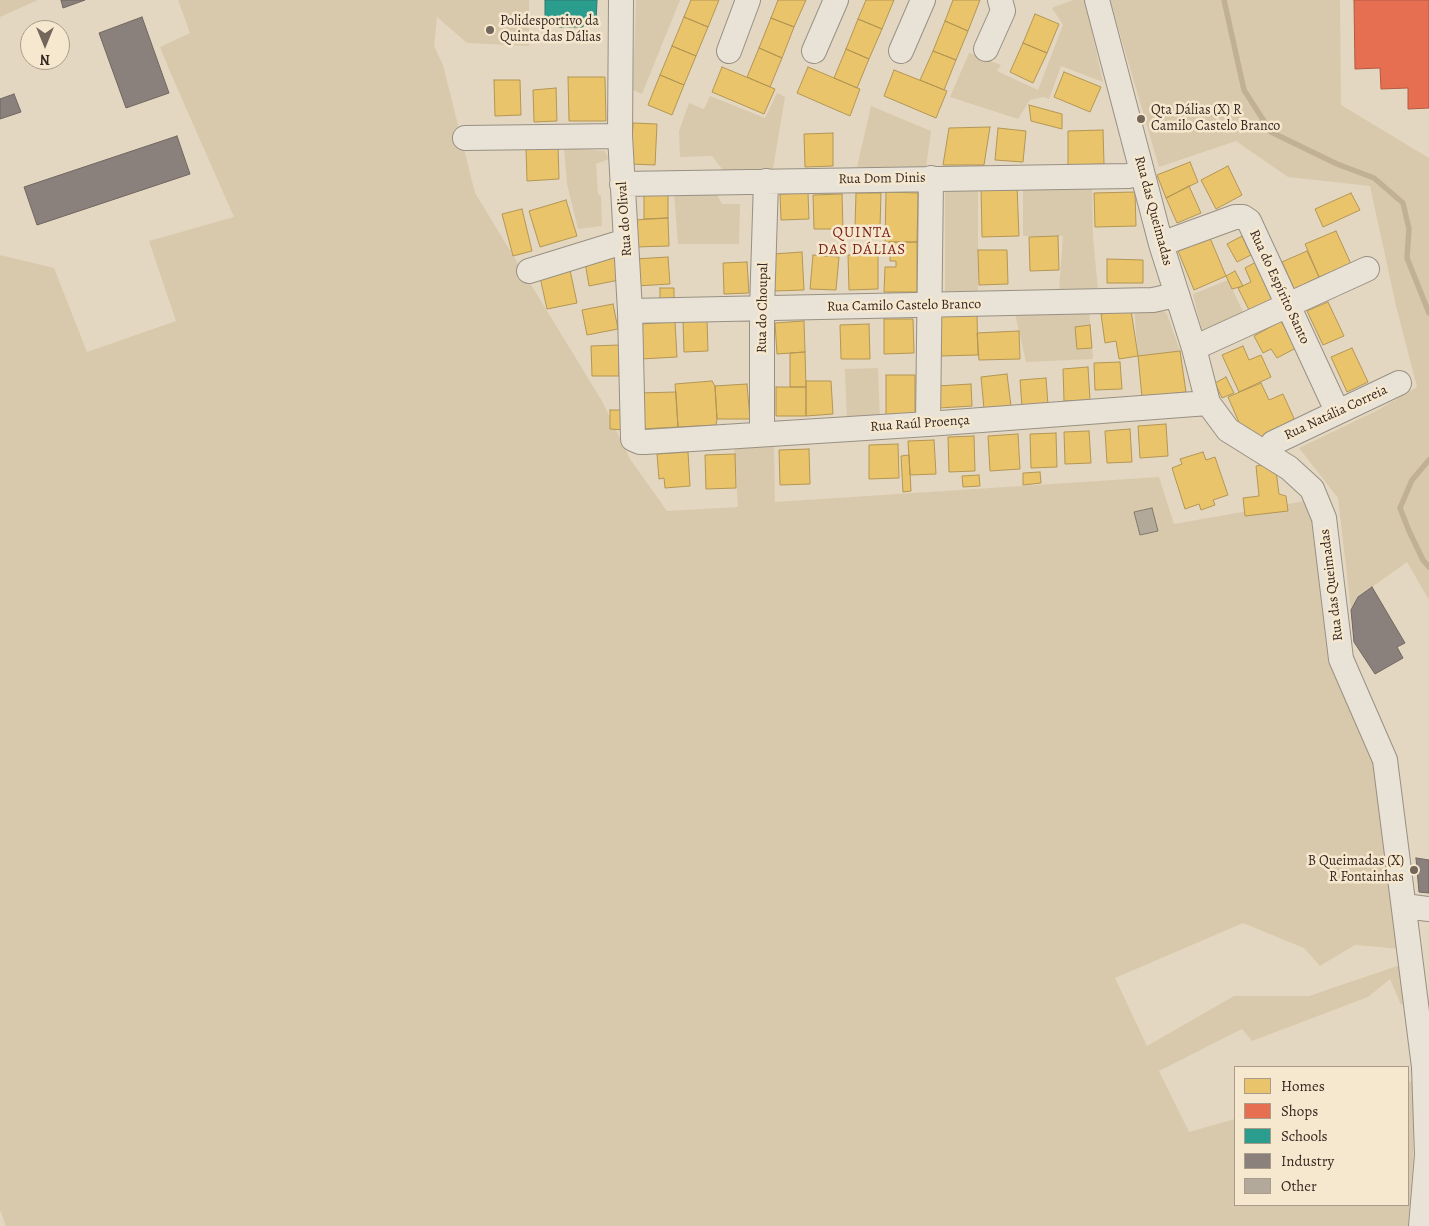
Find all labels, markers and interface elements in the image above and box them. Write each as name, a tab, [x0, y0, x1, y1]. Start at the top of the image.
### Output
place label: Polidesportivo da Quinta das Dálias	[500, 14, 601, 46]
north arrow	[20, 20, 70, 70]
marker: Polidesportivo da Quinta das Dálias	[484, 24, 496, 36]
text: N	[40, 50, 50, 69]
place label: Qta Dálias (X) R Camilo Castelo Branco	[1151, 103, 1280, 136]
marker: Qta Dálias (X) R Camilo Castelo Branco	[1135, 113, 1147, 125]
street label: Rua das Queimadas	[1130, 154, 1176, 268]
street label: Rua Dom Dinis	[838, 170, 926, 188]
street label: Rua do Olival	[614, 181, 636, 257]
district label: QUINTA DAS DÁLIAS	[816, 224, 908, 259]
street label: Rua do Espírito Santo	[1245, 227, 1313, 347]
street label: Rua do Choupal	[754, 263, 772, 353]
street label: Rua Camilo Castelo Branco	[827, 296, 981, 316]
street label: Rua Natália Correia	[1282, 382, 1390, 444]
street label: Rua Raúl Proença	[870, 412, 970, 436]
street label: Rua das Queimadas	[1317, 528, 1347, 642]
place label: B Queimadas (X) R Fontainhas	[1308, 854, 1404, 886]
marker: B Queimadas (X) R Fontainhas	[1408, 864, 1420, 876]
legend	[1234, 1066, 1409, 1206]
text: Homes	[1281, 1076, 1325, 1096]
text: Shops	[1281, 1101, 1318, 1121]
text: Schools	[1281, 1126, 1328, 1146]
text: Industry	[1281, 1151, 1334, 1171]
text: Other	[1281, 1176, 1317, 1196]

